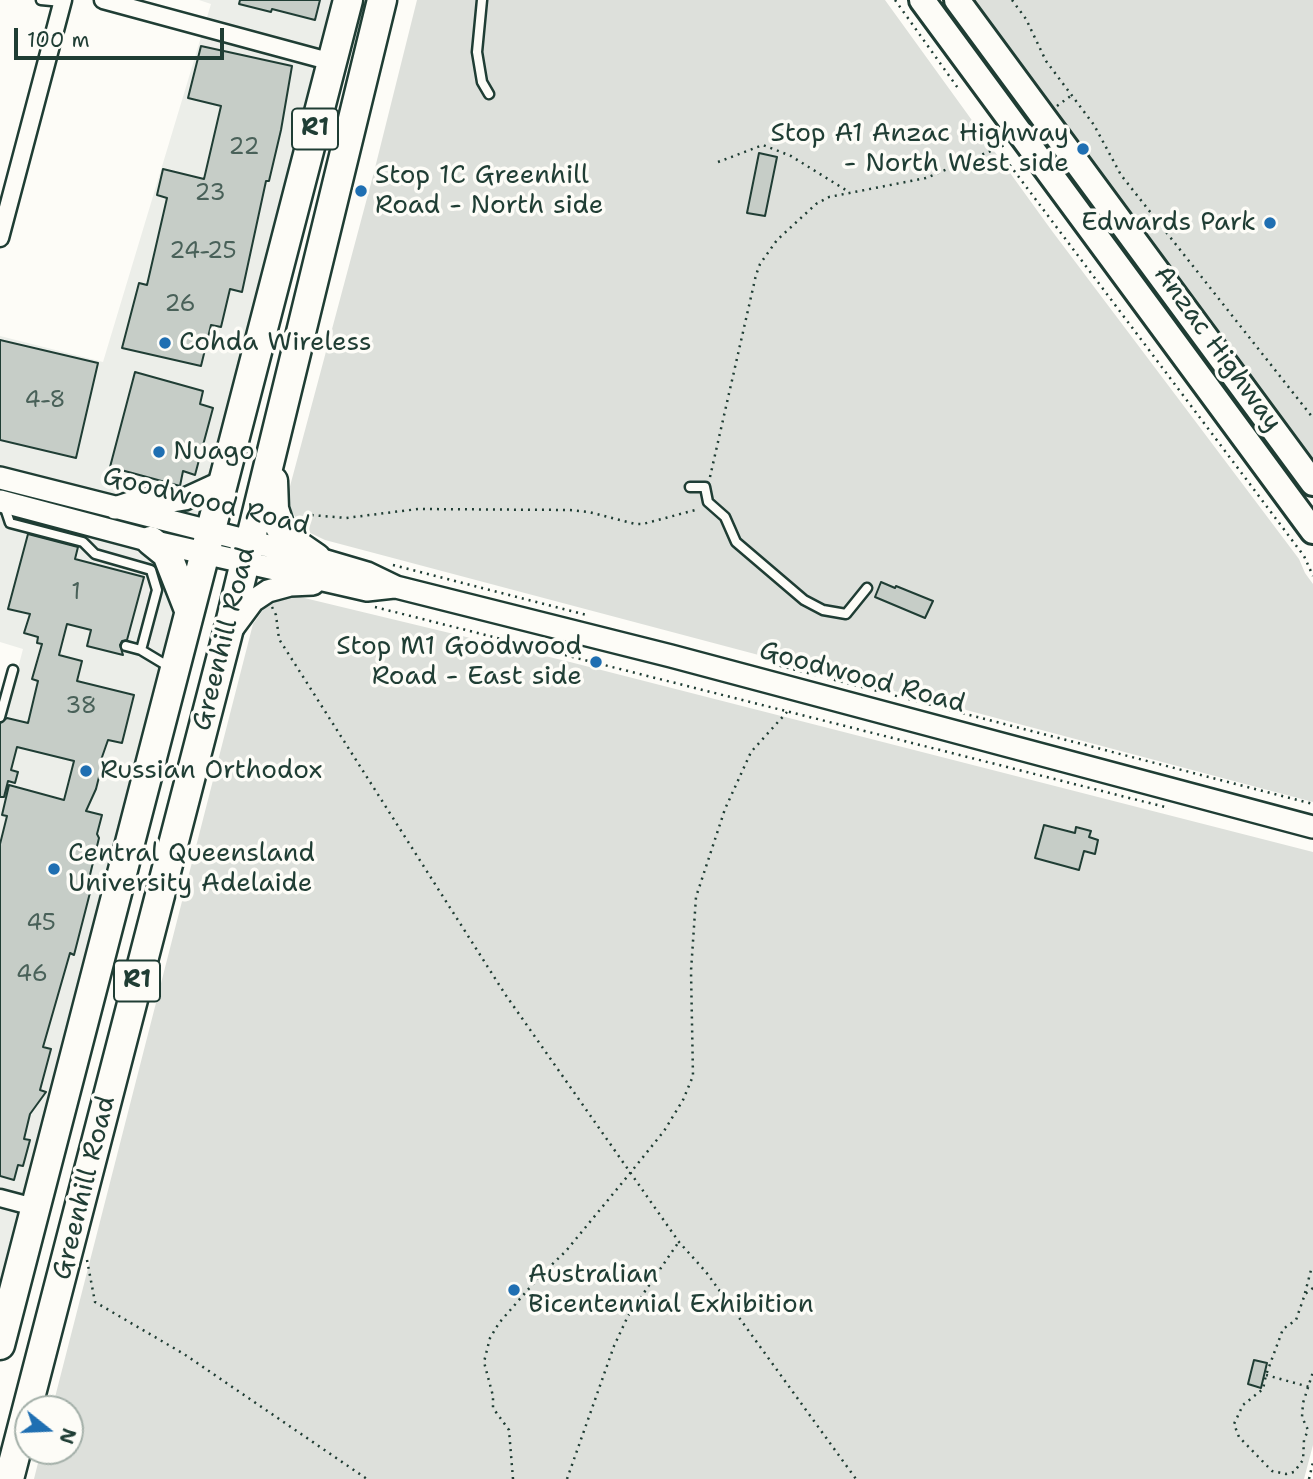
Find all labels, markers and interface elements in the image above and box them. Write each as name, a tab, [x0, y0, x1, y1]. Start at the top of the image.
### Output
scale bar	[18, 14, 228, 58]
text: 100 m	[27, 26, 90, 54]
road number: R1	[292, 108, 338, 149]
place label: Stop A1 Anzac Highway - North West side	[771, 118, 1069, 180]
house number: 22	[228, 134, 260, 162]
marker: Stop A1 Anzac Highway - North West side	[1075, 141, 1091, 157]
place label: Stop 1C Greenhill Road - North side	[375, 160, 603, 222]
house number: 23	[194, 180, 226, 208]
marker: Stop 1C Greenhill Road - North side	[353, 183, 369, 199]
place label: Edwards Park	[1081, 207, 1256, 239]
marker: Edwards Park	[1262, 215, 1278, 231]
house number: 24-25	[169, 238, 237, 266]
street label: Anzac Highway	[1146, 260, 1288, 438]
house number: 26	[164, 291, 196, 319]
place label: Cohda Wireless	[179, 327, 372, 359]
marker: Cohda Wireless	[157, 335, 173, 351]
house number: 4-8	[24, 387, 66, 415]
place label: Nuago	[173, 436, 255, 468]
marker: Nuago	[151, 444, 167, 460]
street label: Goodwood Road	[99, 461, 313, 543]
street label: Greenhill Road	[187, 544, 263, 734]
house number: 1	[71, 579, 81, 607]
place label: Stop M1 Goodwood Road - East side	[336, 631, 582, 692]
street label: Goodwood Road	[756, 636, 968, 720]
marker: Stop M1 Goodwood Road - East side	[588, 654, 604, 670]
house number: 38	[65, 693, 97, 721]
place label: Russian Orthodox	[100, 755, 322, 787]
marker: Russian Orthodox	[78, 763, 94, 779]
place label: Central Queensland University Adelaide	[68, 838, 315, 900]
marker: Central Queensland University Adelaide	[46, 861, 62, 877]
house number: 45	[26, 910, 56, 938]
road number: R1	[114, 960, 160, 1001]
house number: 46	[16, 961, 48, 989]
street label: Greenhill Road	[47, 1093, 123, 1283]
place label: Australian Bicentennial Exhibition	[528, 1259, 814, 1320]
marker: Australian Bicentennial Exhibition	[506, 1282, 522, 1298]
north arrow	[14, 1395, 84, 1465]
text: N	[53, 1425, 82, 1447]

